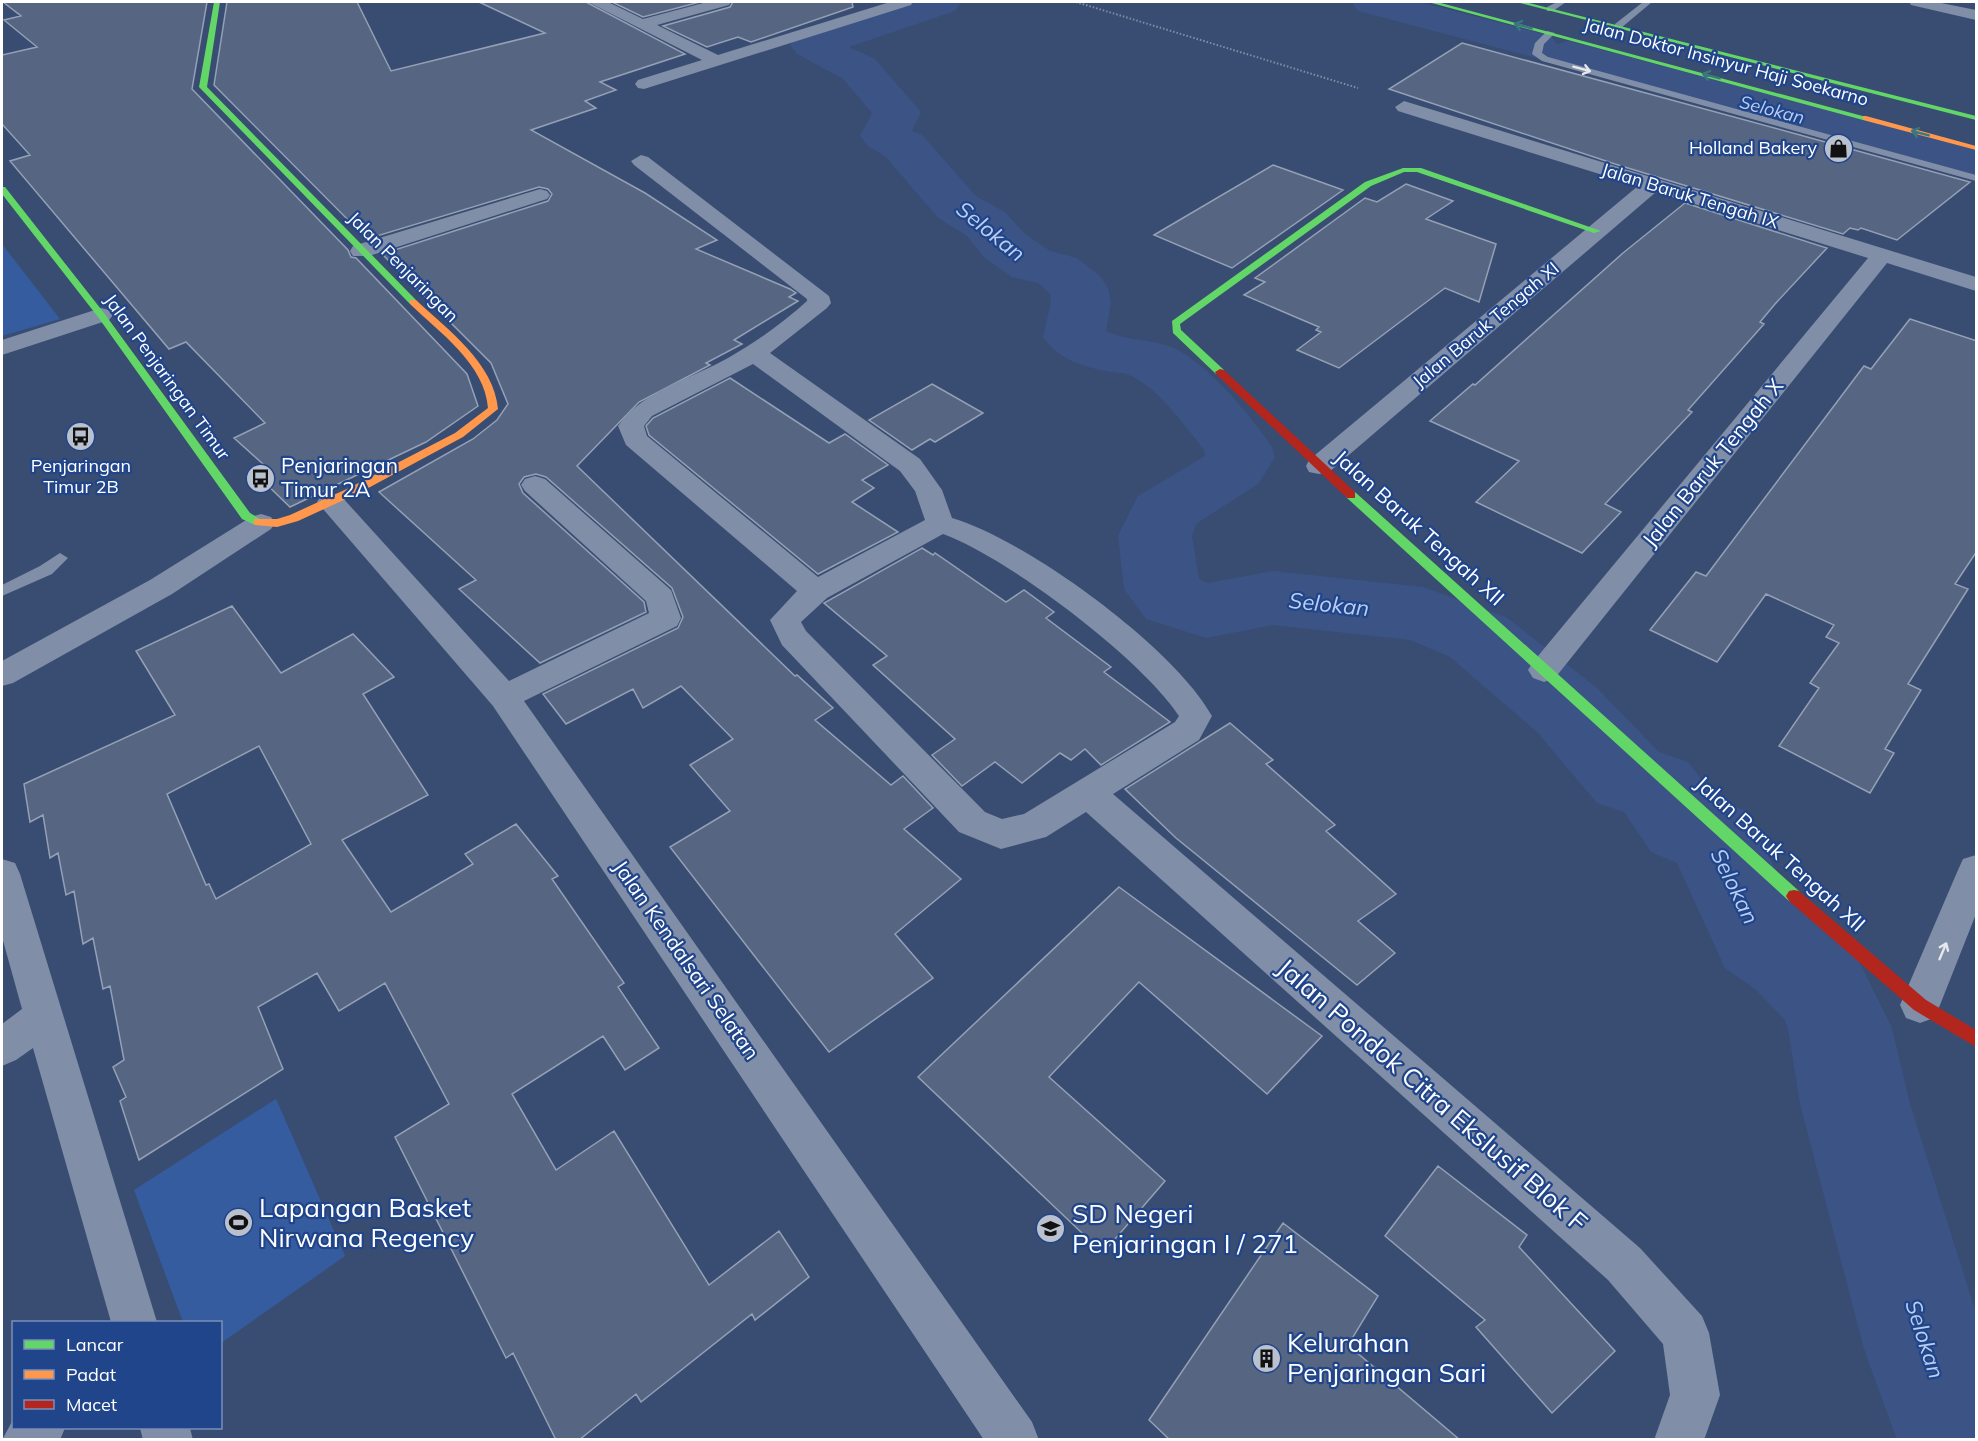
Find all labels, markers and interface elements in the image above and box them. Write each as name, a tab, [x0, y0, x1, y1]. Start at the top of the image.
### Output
street label: Jalan Doktor Insinyur Haji Soekarno	[1581, 12, 1871, 111]
one-way arrow	[1514, 19, 1533, 31]
one-way arrow	[1573, 64, 1592, 75]
one-way arrow	[1702, 70, 1721, 82]
water label: Selokan	[1737, 90, 1807, 129]
one-way arrow	[1911, 126, 1930, 138]
shop icon: Holland Bakery	[1822, 132, 1854, 164]
place label: Holland Bakery	[1689, 136, 1817, 159]
street label: Jalan Baruk Tengah IX	[1599, 158, 1782, 234]
water label: Selokan	[951, 195, 1031, 267]
street label: Jalan Penjaringan	[343, 206, 464, 327]
street label: Jalan Baruk Tengah XI	[1408, 257, 1564, 393]
street label: Jalan Penjaringan Timur	[99, 289, 236, 465]
street label: Jalan Baruk Tengah X	[1636, 373, 1788, 552]
bus stop icon: Penjaringan Timur 2B	[65, 421, 97, 453]
street label: Jalan Baruk Tengah XII	[1329, 444, 1510, 611]
place label: Penjaringan Timur 2A	[281, 452, 398, 502]
place label: Penjaringan Timur 2B	[31, 454, 131, 498]
bus stop icon: Penjaringan Timur 2A	[244, 462, 276, 494]
water label: Selokan	[1287, 586, 1371, 622]
street label: Jalan Baruk Tengah XII	[1690, 770, 1871, 937]
water label: Selokan	[1705, 844, 1765, 928]
street label: Jalan Kendalsari Selatan	[608, 855, 766, 1064]
one-way arrow	[1938, 942, 1949, 960]
street label: Jalan Pondok Citra Ekslusif Blok F	[1270, 951, 1594, 1238]
place label: Lapangan Basket Nirwana Regency	[259, 1191, 474, 1254]
place label: SD Negeri Penjaringan I / 271	[1072, 1197, 1298, 1260]
sports icon: Lapangan Basket Nirwana Regency	[222, 1207, 254, 1239]
school or university icon: SD Negeri Penjaringan I / 271	[1035, 1213, 1067, 1245]
water label: Selokan	[1899, 1296, 1951, 1382]
legend	[12, 1321, 222, 1429]
place label: Kelurahan Penjaringan Sari	[1287, 1326, 1486, 1389]
text: Lancar	[66, 1333, 124, 1356]
building icon: Kelurahan Penjaringan Sari	[1250, 1342, 1282, 1374]
text: Padat	[66, 1363, 116, 1386]
text: Macet	[66, 1393, 117, 1416]

